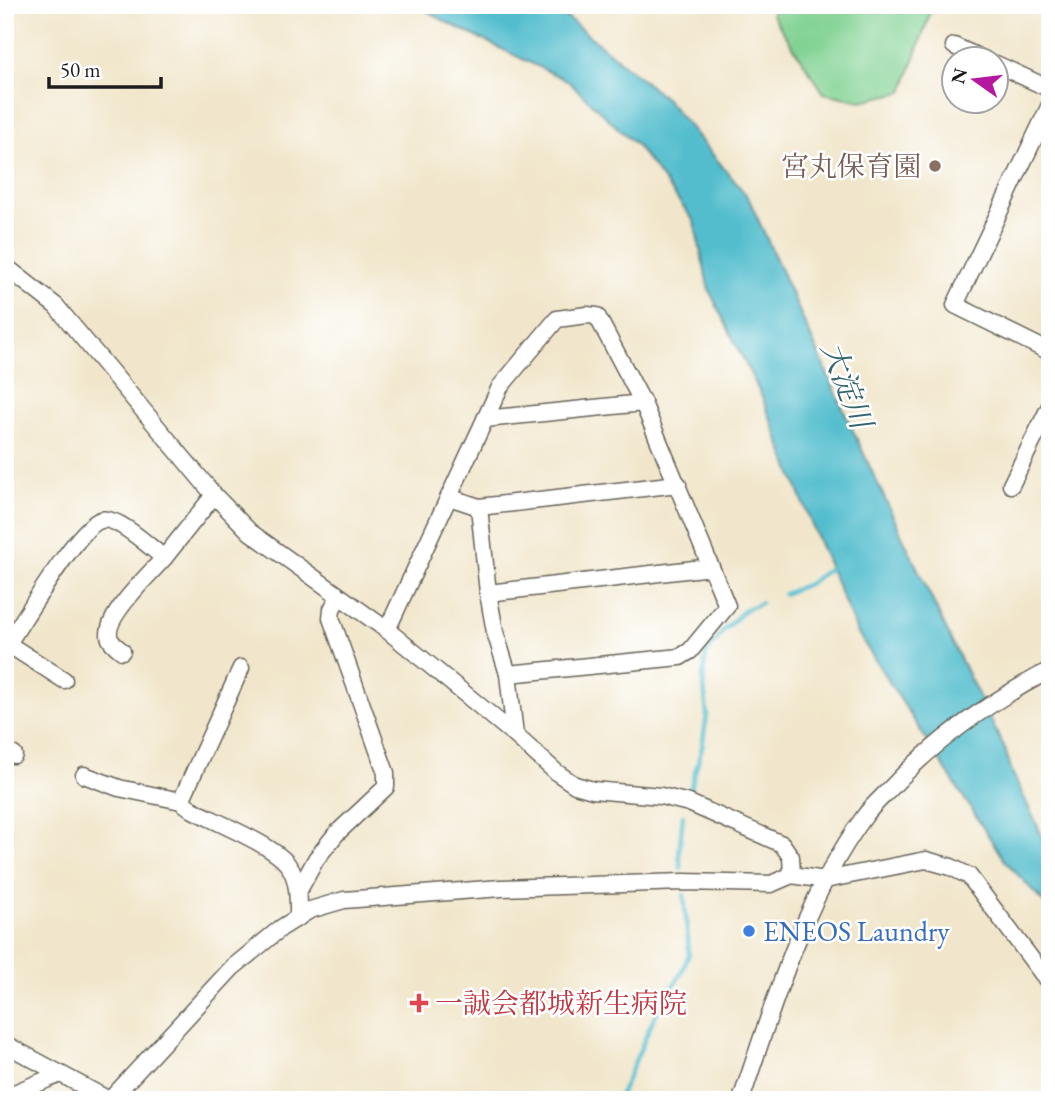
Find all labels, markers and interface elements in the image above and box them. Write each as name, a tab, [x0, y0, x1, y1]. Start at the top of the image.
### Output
scale bar	[49, 46, 161, 90]
north arrow	[940, 46, 1010, 116]
text: 50 m	[60, 56, 101, 83]
text: N	[945, 65, 973, 86]
place label: 宮丸保育園	[781, 148, 921, 184]
marker: 宮丸保育園	[927, 158, 943, 174]
water label: 大淀川	[813, 336, 882, 437]
place label: ENEOS Laundry	[763, 913, 950, 949]
marker: ENEOS Laundry	[741, 923, 757, 939]
place label: 一誠会都城新生病院	[435, 985, 687, 1021]
marker: 一誠会都城新生病院	[409, 993, 429, 1013]

